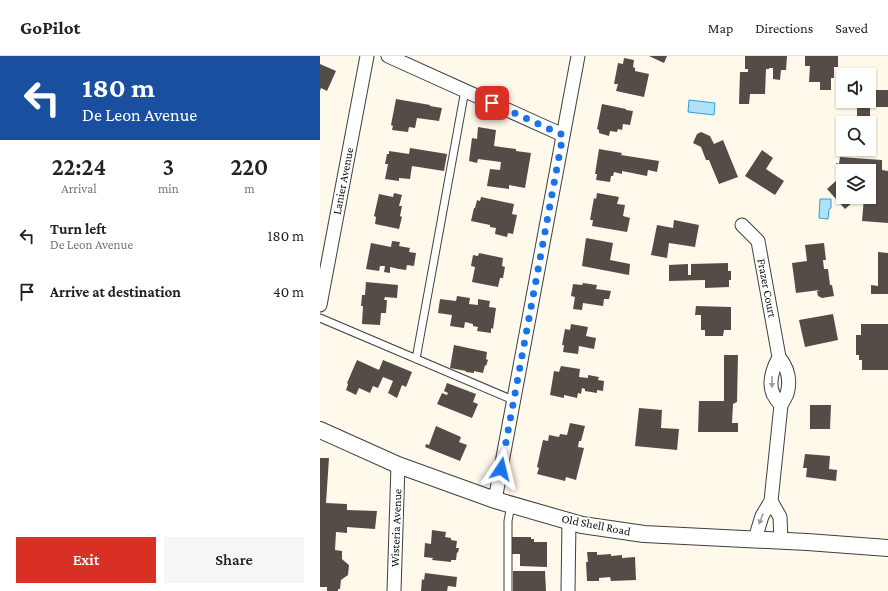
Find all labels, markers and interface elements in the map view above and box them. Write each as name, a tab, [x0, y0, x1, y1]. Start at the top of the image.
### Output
text: GoPilot	[20, 17, 80, 38]
text: Map	[708, 20, 733, 36]
text: Directions	[755, 20, 813, 36]
text: Saved	[835, 20, 868, 36]
map controls	[836, 68, 876, 204]
button: sound	[836, 68, 876, 108]
icon: left	[16, 72, 68, 124]
text: 180 m	[82, 72, 155, 103]
pin	[475, 86, 509, 120]
icon: arrive	[481, 92, 503, 114]
text: De Leon Avenue	[82, 105, 197, 125]
button: search	[836, 116, 876, 156]
street label: Lanier Avenue	[330, 146, 356, 216]
text: 22:24	[52, 153, 106, 180]
text: 3	[163, 153, 174, 180]
text: 220	[231, 153, 268, 180]
button: layers	[836, 164, 876, 204]
text: Arrival	[61, 181, 97, 196]
text: min	[158, 181, 179, 196]
text: m	[244, 181, 255, 196]
text: Turn left	[50, 221, 106, 237]
icon: left	[16, 225, 38, 247]
text: 180 m	[268, 228, 304, 244]
text: De Leon Avenue	[50, 237, 133, 252]
street label: Frazer Court	[754, 257, 780, 320]
icon: arrive	[16, 281, 38, 303]
text: Arrive at destination	[50, 284, 181, 300]
text: 40 m	[273, 284, 304, 300]
one-way arrow	[769, 375, 775, 388]
position arrow	[480, 448, 522, 490]
street label: Wisteria Avenue	[388, 489, 404, 567]
street label: Old Shell Road	[560, 511, 632, 539]
one-way arrow	[758, 514, 764, 526]
button: Exit	[16, 537, 156, 583]
button: Share	[164, 537, 304, 583]

